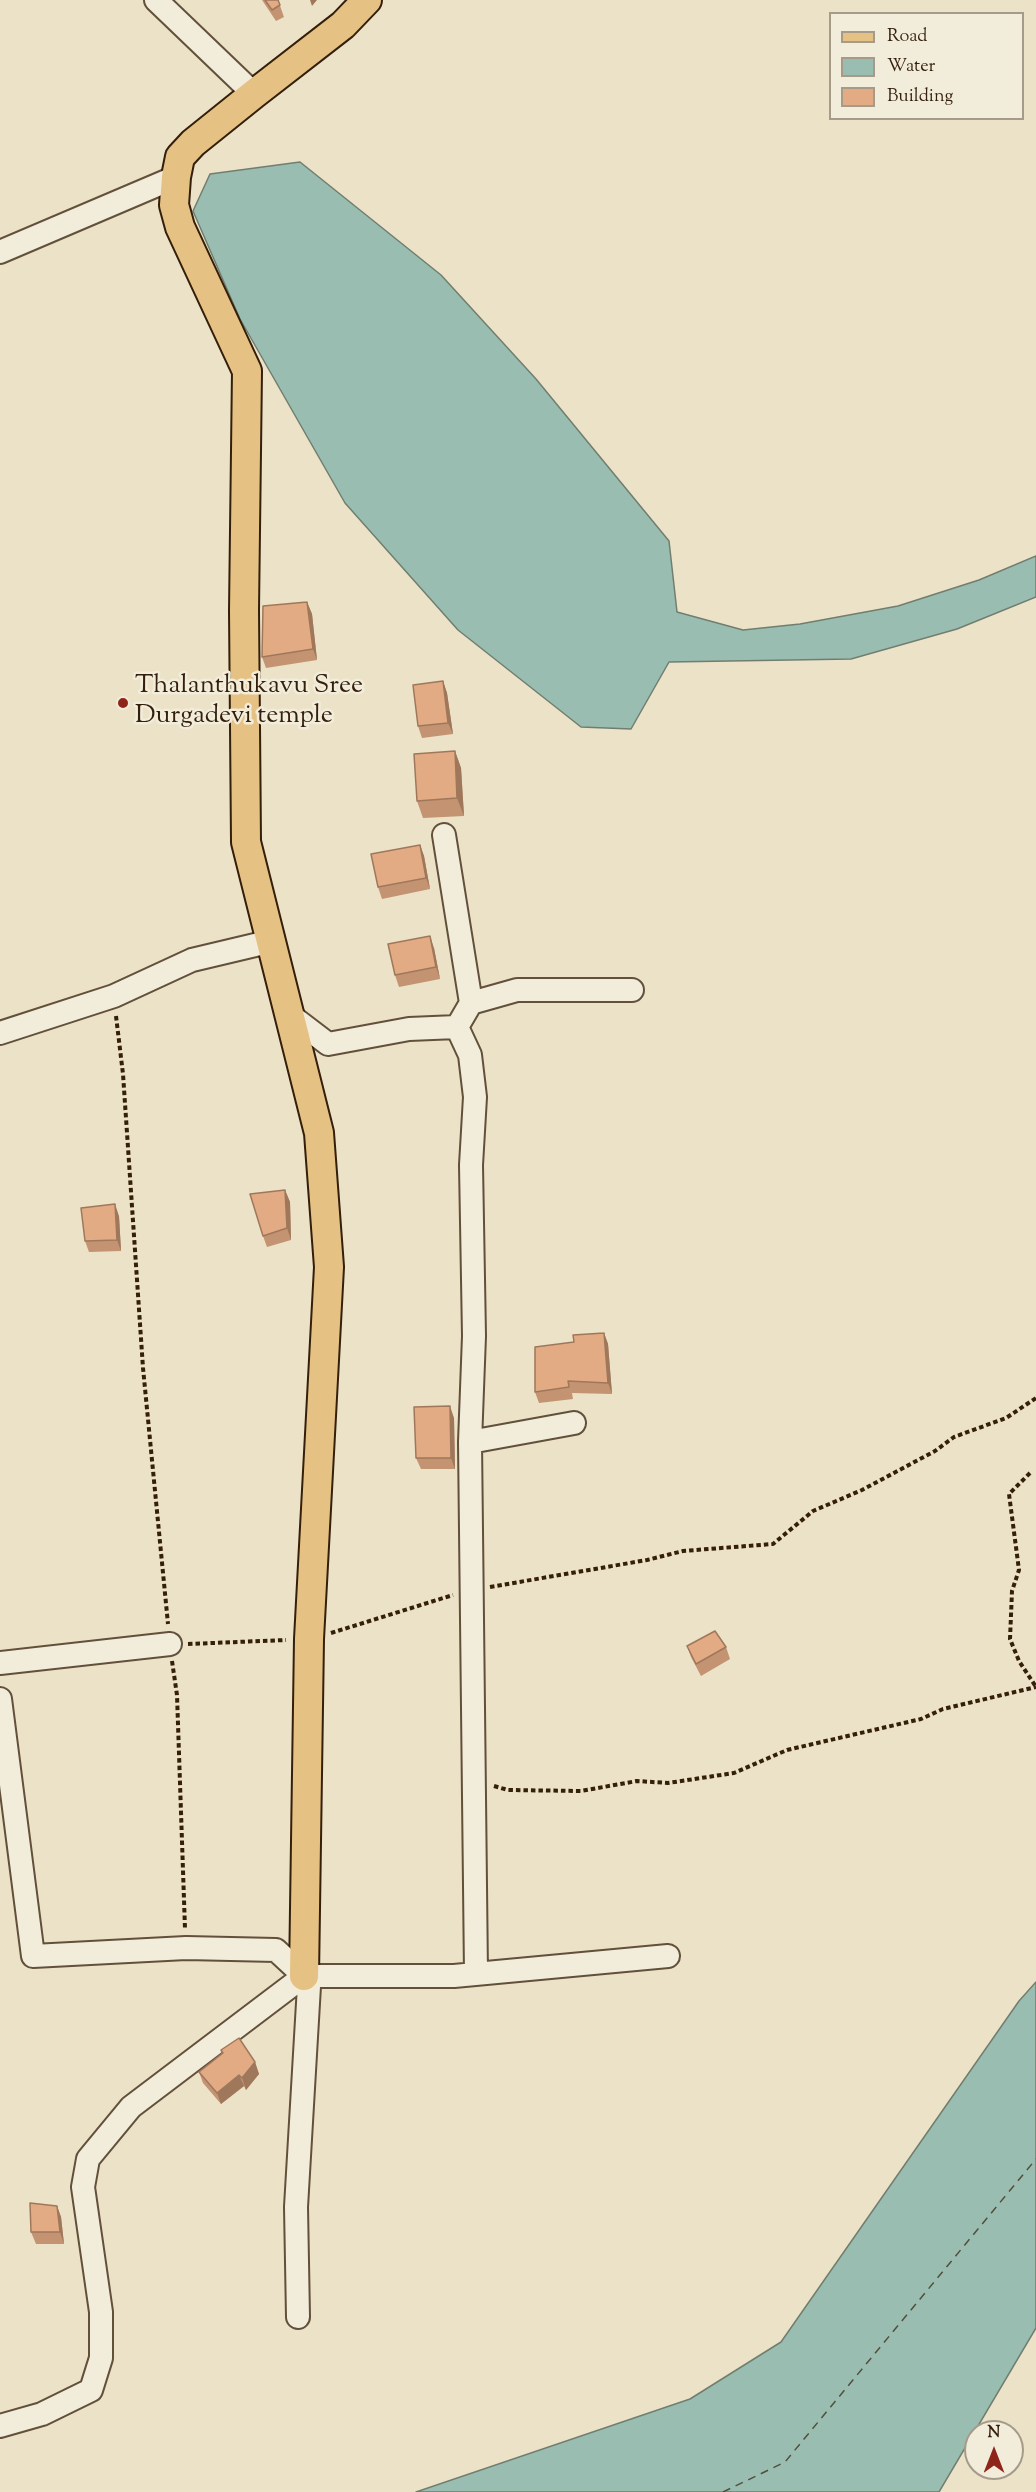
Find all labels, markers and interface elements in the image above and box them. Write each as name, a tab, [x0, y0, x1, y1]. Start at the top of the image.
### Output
legend	[829, 12, 1024, 120]
text: Road	[887, 24, 927, 50]
text: Water	[887, 54, 935, 80]
text: Building	[887, 84, 953, 110]
place label: Thalanthukavu Sree Durgadevi temple	[135, 672, 363, 734]
marker: Thalanthukavu Sree Durgadevi temple	[116, 696, 130, 710]
north arrow	[964, 2420, 1024, 2480]
text: N	[988, 2422, 1000, 2445]

